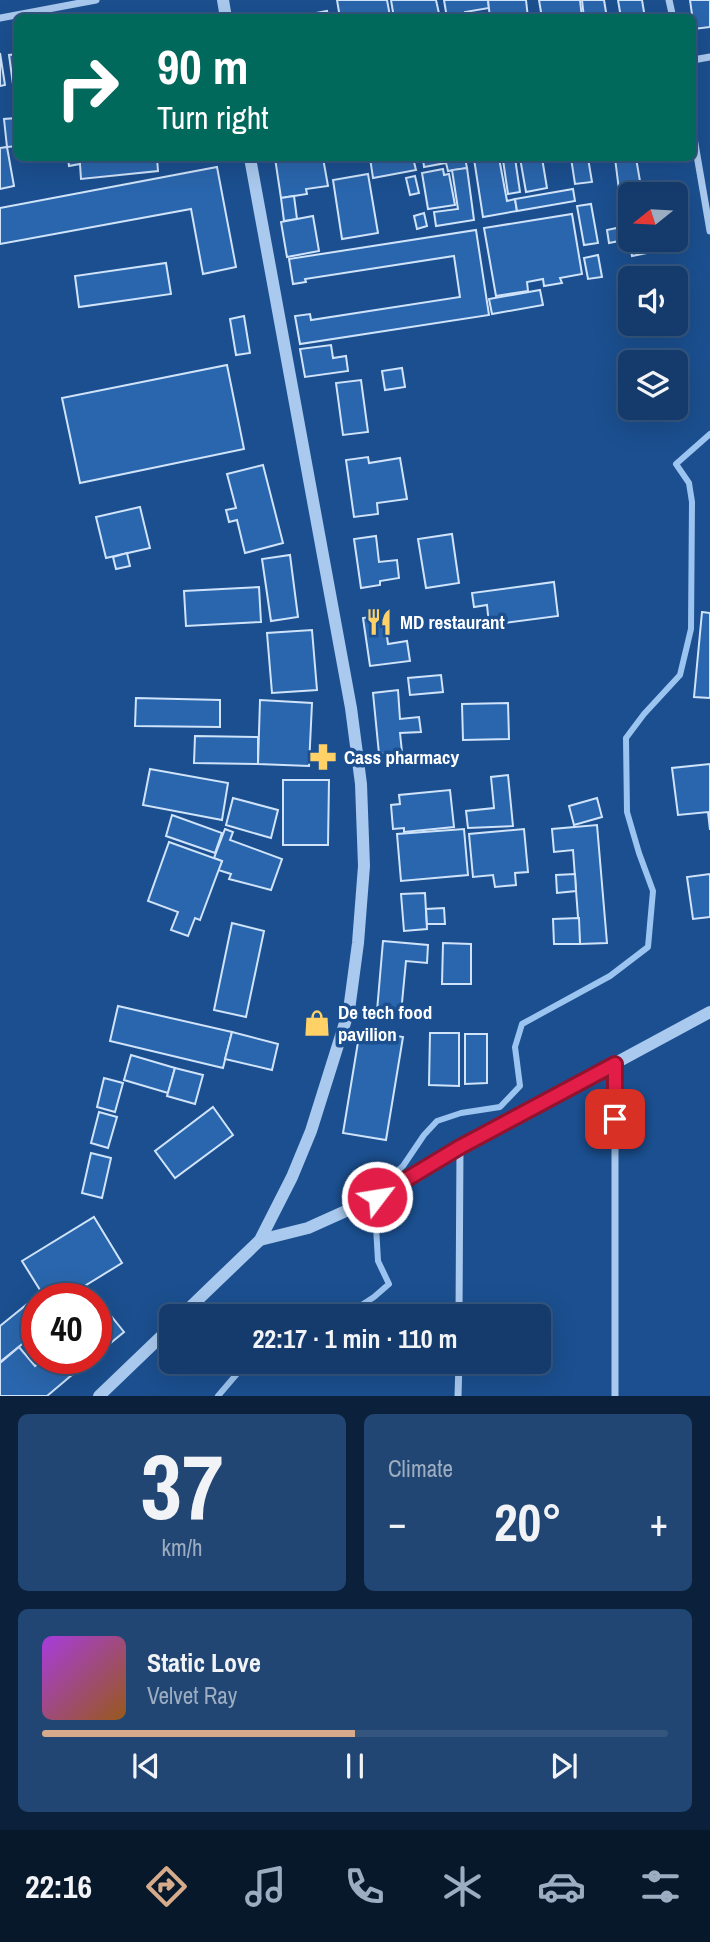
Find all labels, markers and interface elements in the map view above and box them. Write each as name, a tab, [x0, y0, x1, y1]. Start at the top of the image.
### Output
text: 90 m	[157, 33, 249, 99]
icon: right	[42, 42, 133, 133]
text: Turn right	[157, 96, 269, 139]
north arrow	[618, 182, 688, 252]
map controls	[618, 182, 688, 420]
button: sound	[618, 266, 688, 336]
button: layers	[618, 350, 688, 420]
restaurant icon: MD restaurant	[364, 607, 394, 637]
place label: MD restaurant	[400, 609, 505, 635]
pharmacy icon: Cass pharmacy	[308, 742, 338, 772]
place label: Cass pharmacy	[344, 744, 460, 770]
place label: De tech food pavilion	[338, 999, 432, 1047]
shop icon: De tech food pavilion	[302, 1008, 332, 1038]
pin	[585, 1089, 645, 1149]
icon: arrive	[596, 1100, 634, 1138]
position arrow	[340, 1160, 414, 1234]
speed limit sign: 40	[21, 1283, 112, 1374]
text: 22:17 · 1 min · 110 m	[252, 1321, 458, 1356]
text: 37	[141, 1425, 224, 1547]
text: Climate	[388, 1453, 453, 1484]
text: 20°	[494, 1487, 562, 1557]
text: −	[388, 1497, 406, 1548]
text: +	[650, 1497, 668, 1548]
text: km/h	[162, 1532, 202, 1563]
text: Static Love	[147, 1645, 261, 1680]
text: Velvet Ray	[147, 1680, 237, 1711]
icon: previous	[127, 1747, 165, 1785]
icon: pause	[336, 1747, 374, 1785]
icon: next	[545, 1747, 583, 1785]
icon: directions	[142, 1862, 191, 1911]
icon: music	[241, 1862, 290, 1911]
icon: phone	[340, 1862, 389, 1911]
icon: climate	[438, 1862, 487, 1911]
icon: car	[537, 1862, 586, 1911]
icon: filters	[636, 1862, 685, 1911]
text: 22:16	[25, 1865, 92, 1908]

